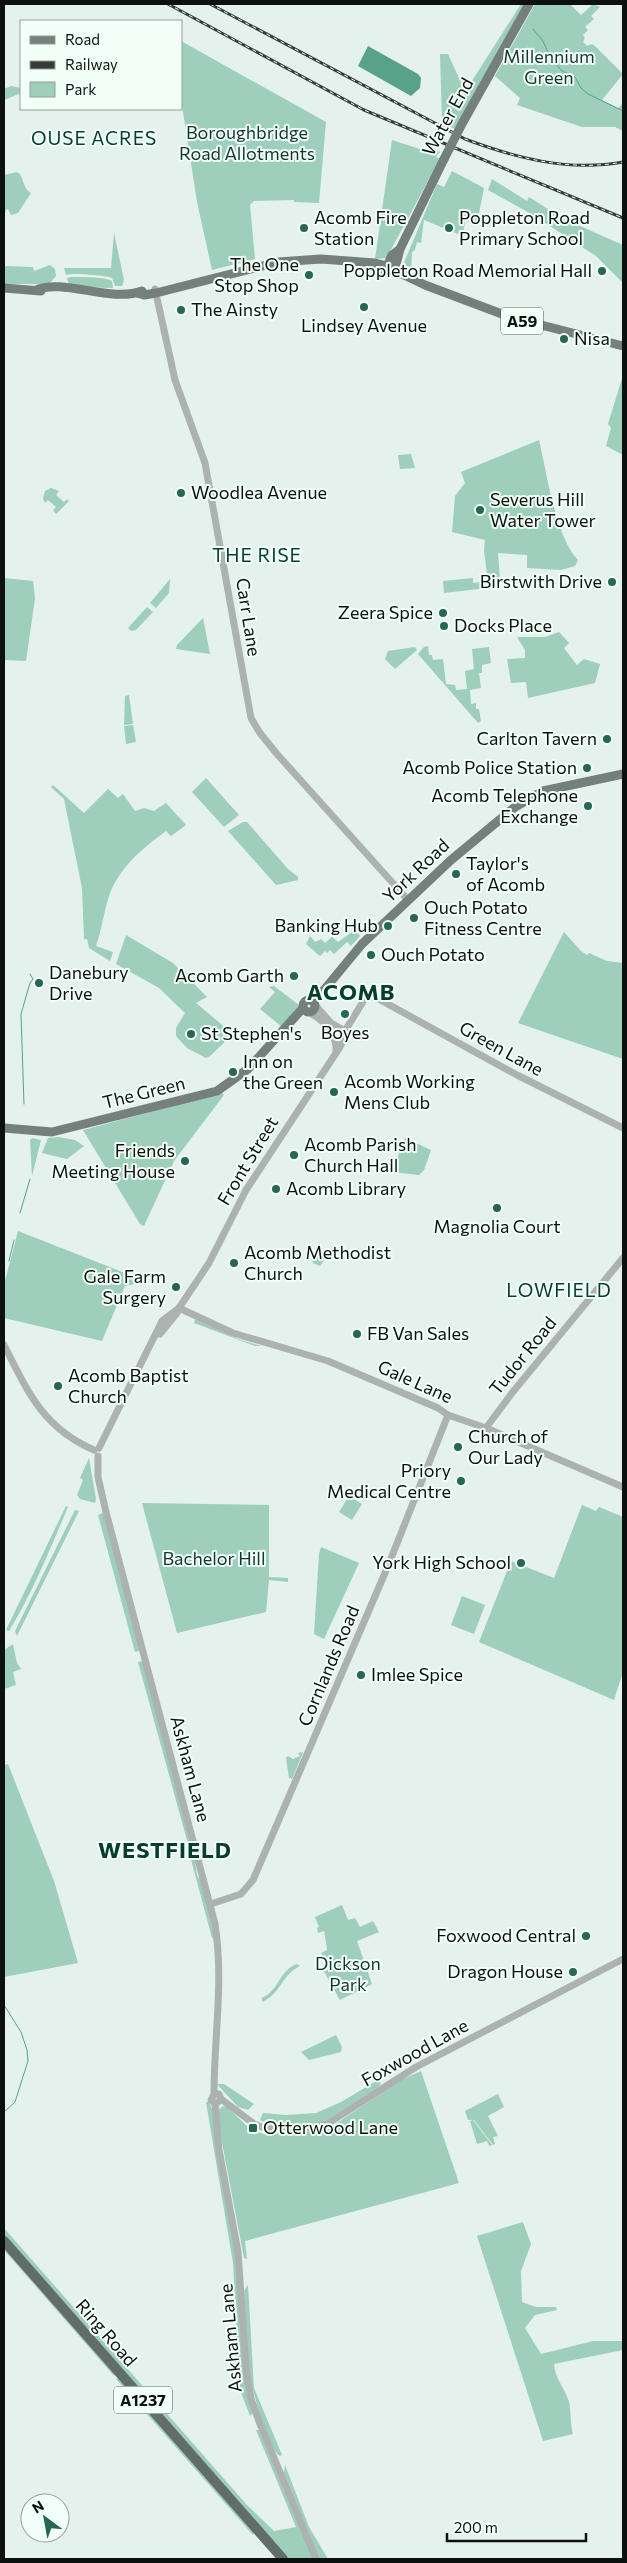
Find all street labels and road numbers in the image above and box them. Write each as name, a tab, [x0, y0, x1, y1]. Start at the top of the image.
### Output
street label: Water End	[417, 74, 477, 159]
road number: A59	[501, 308, 543, 334]
street label: Carr Lane	[232, 576, 266, 658]
street label: York Road	[377, 834, 453, 907]
street label: Green Lane	[456, 1016, 547, 1080]
street label: The Green	[100, 1071, 187, 1113]
street label: Front Street	[212, 1112, 282, 1209]
street label: Tudor Road	[484, 1312, 560, 1399]
street label: Gale Lane	[375, 1355, 456, 1407]
street label: Cornlands Road	[293, 1602, 363, 1729]
street label: Askham Lane	[166, 1713, 216, 1824]
street label: Foxwood Lane	[357, 2014, 472, 2091]
street label: Askham Lane	[214, 2283, 246, 2393]
street label: Ring Road	[71, 2294, 142, 2371]
road number: A1237	[114, 2386, 172, 2414]

